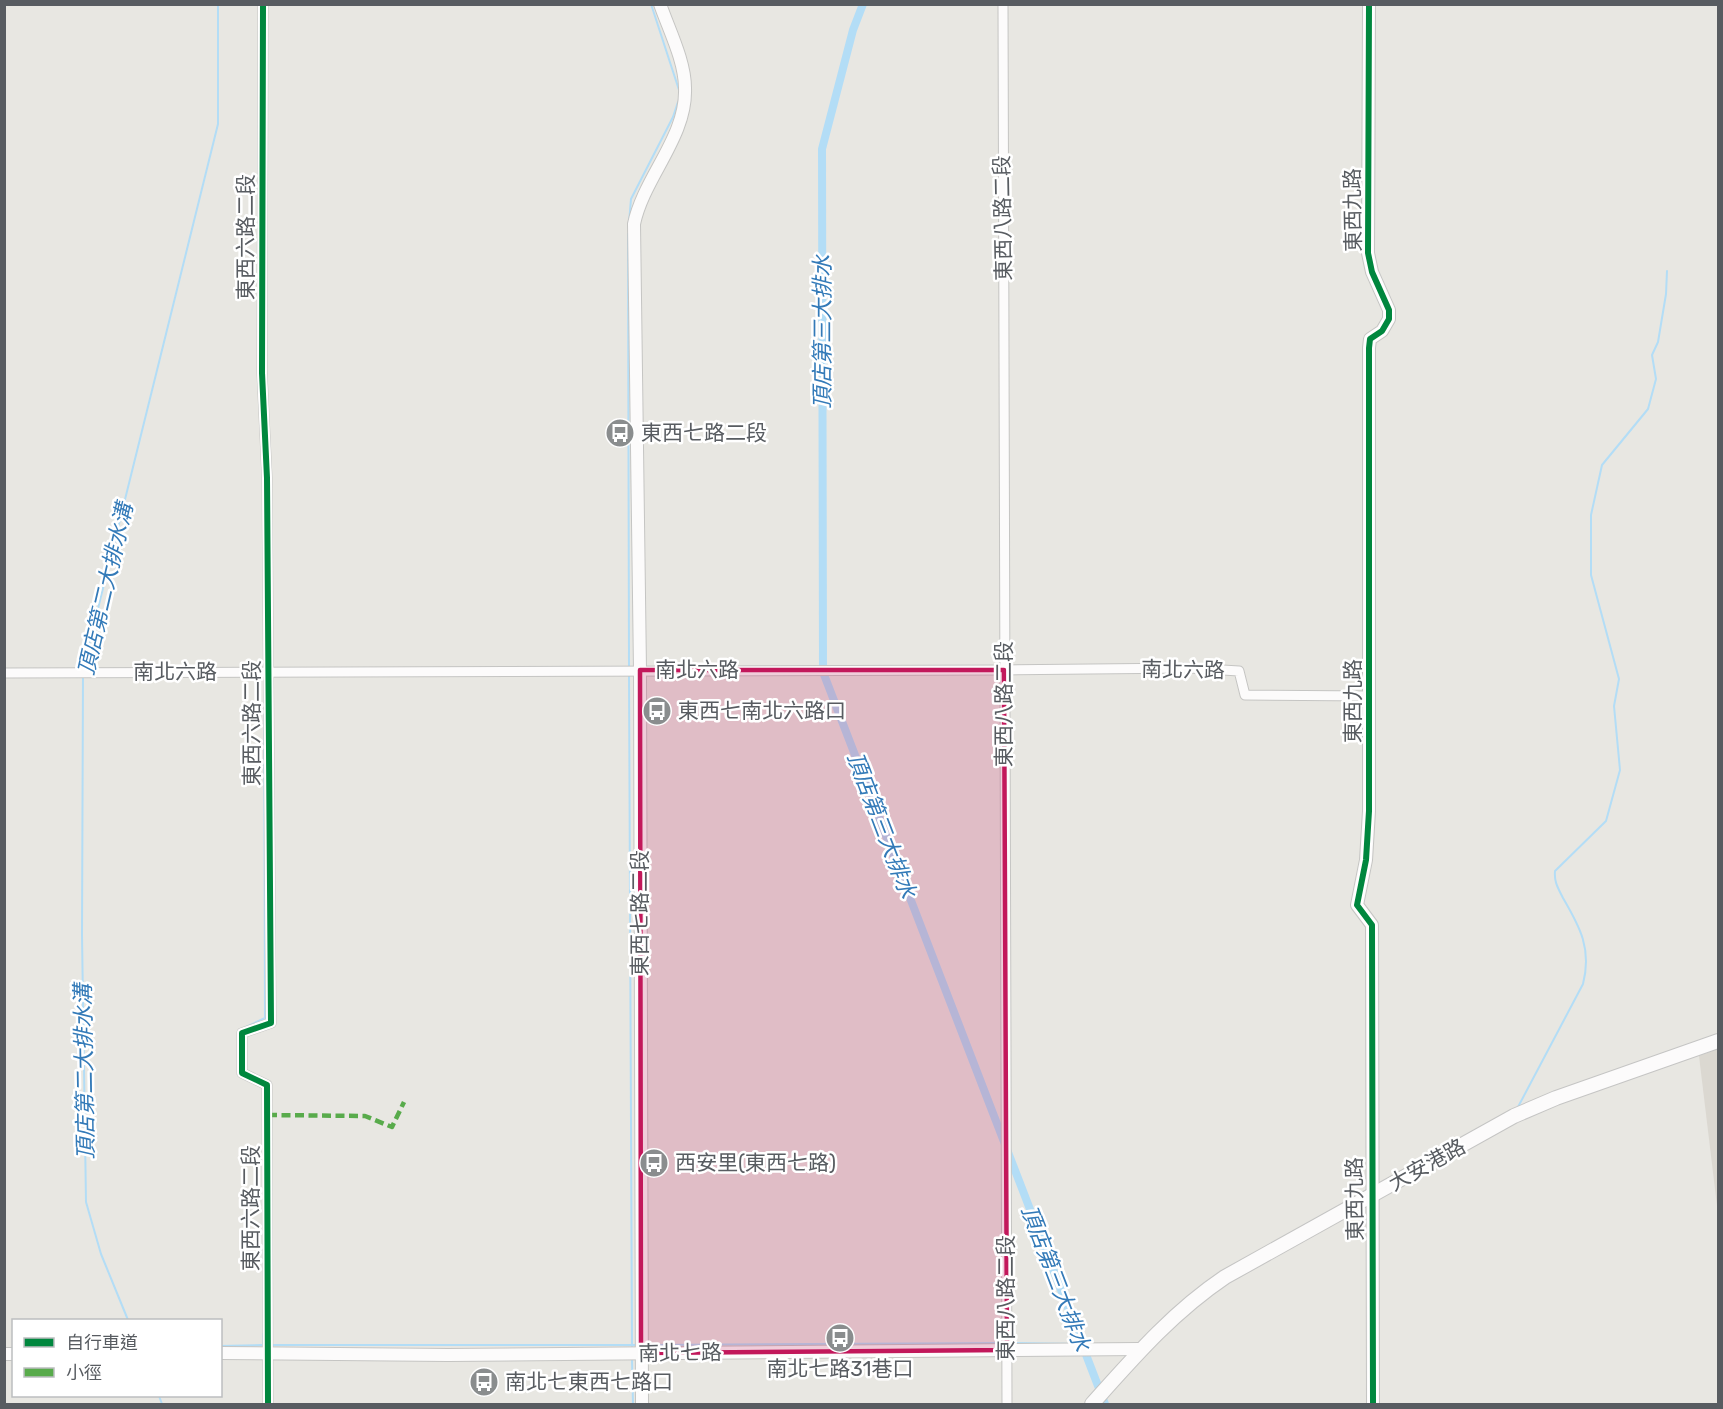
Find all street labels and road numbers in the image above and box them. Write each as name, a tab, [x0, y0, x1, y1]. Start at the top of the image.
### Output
street label: 東西八路二段	[989, 155, 1016, 281]
street label: 東西九路	[1339, 168, 1366, 252]
street label: 東西六路二段	[233, 174, 258, 300]
street label: 東西八路二段	[991, 641, 1016, 767]
street label: 南北六路	[1141, 656, 1225, 683]
street label: 南北六路	[655, 657, 739, 682]
street label: 南北六路	[133, 659, 217, 684]
street label: 東西九路	[1340, 659, 1365, 743]
street label: 東西六路二段	[239, 660, 264, 786]
street label: 東西七路二段	[627, 850, 652, 976]
street label: 大安港路	[1384, 1133, 1470, 1196]
street label: 東西六路二段	[238, 1145, 263, 1271]
street label: 東西九路	[1341, 1157, 1368, 1241]
street label: 東西八路二段	[993, 1235, 1018, 1361]
street label: 南北七路	[638, 1339, 722, 1366]

